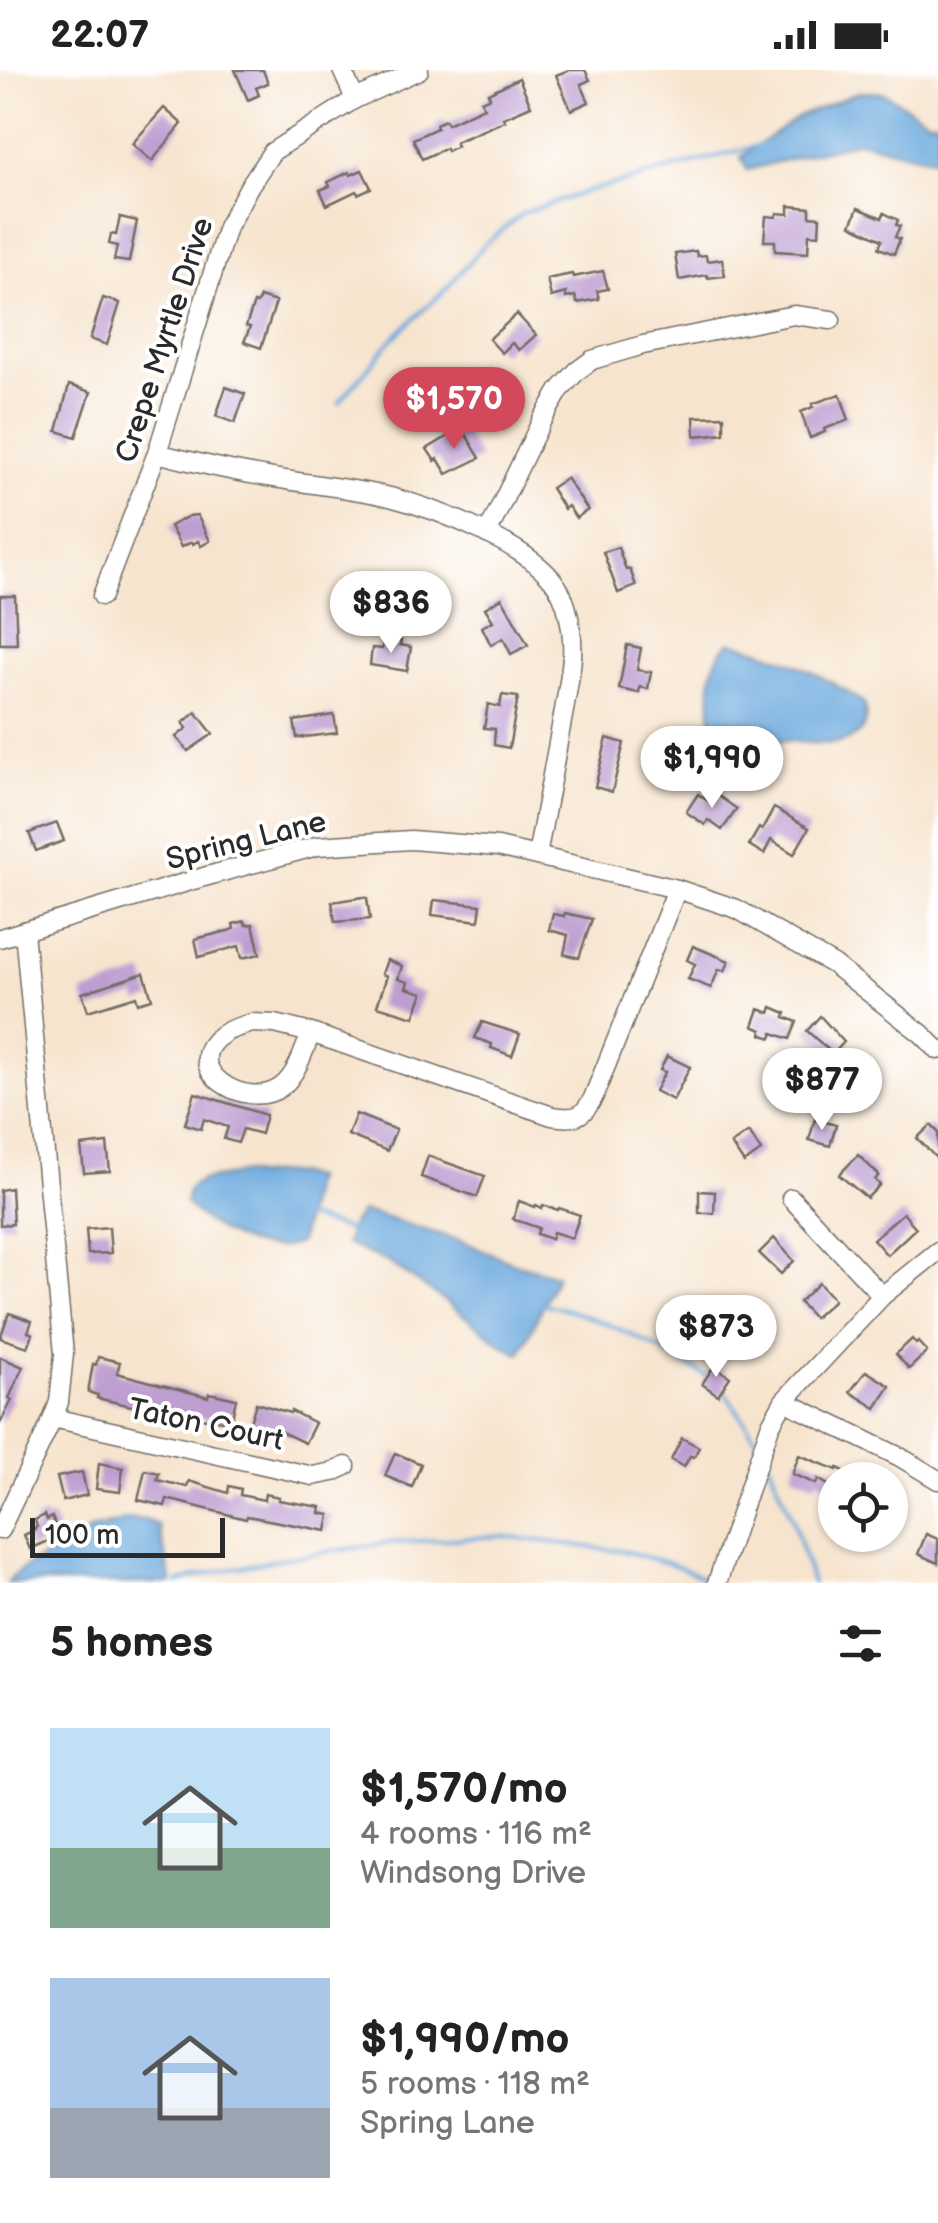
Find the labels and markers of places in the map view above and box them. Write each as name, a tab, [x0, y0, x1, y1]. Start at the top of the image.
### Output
pin: $1,570	[373, 367, 535, 452]
pin: $836	[332, 571, 450, 656]
pin: $1,990	[631, 726, 793, 811]
pin: $877	[763, 1048, 881, 1133]
pin: $873	[657, 1295, 775, 1380]

